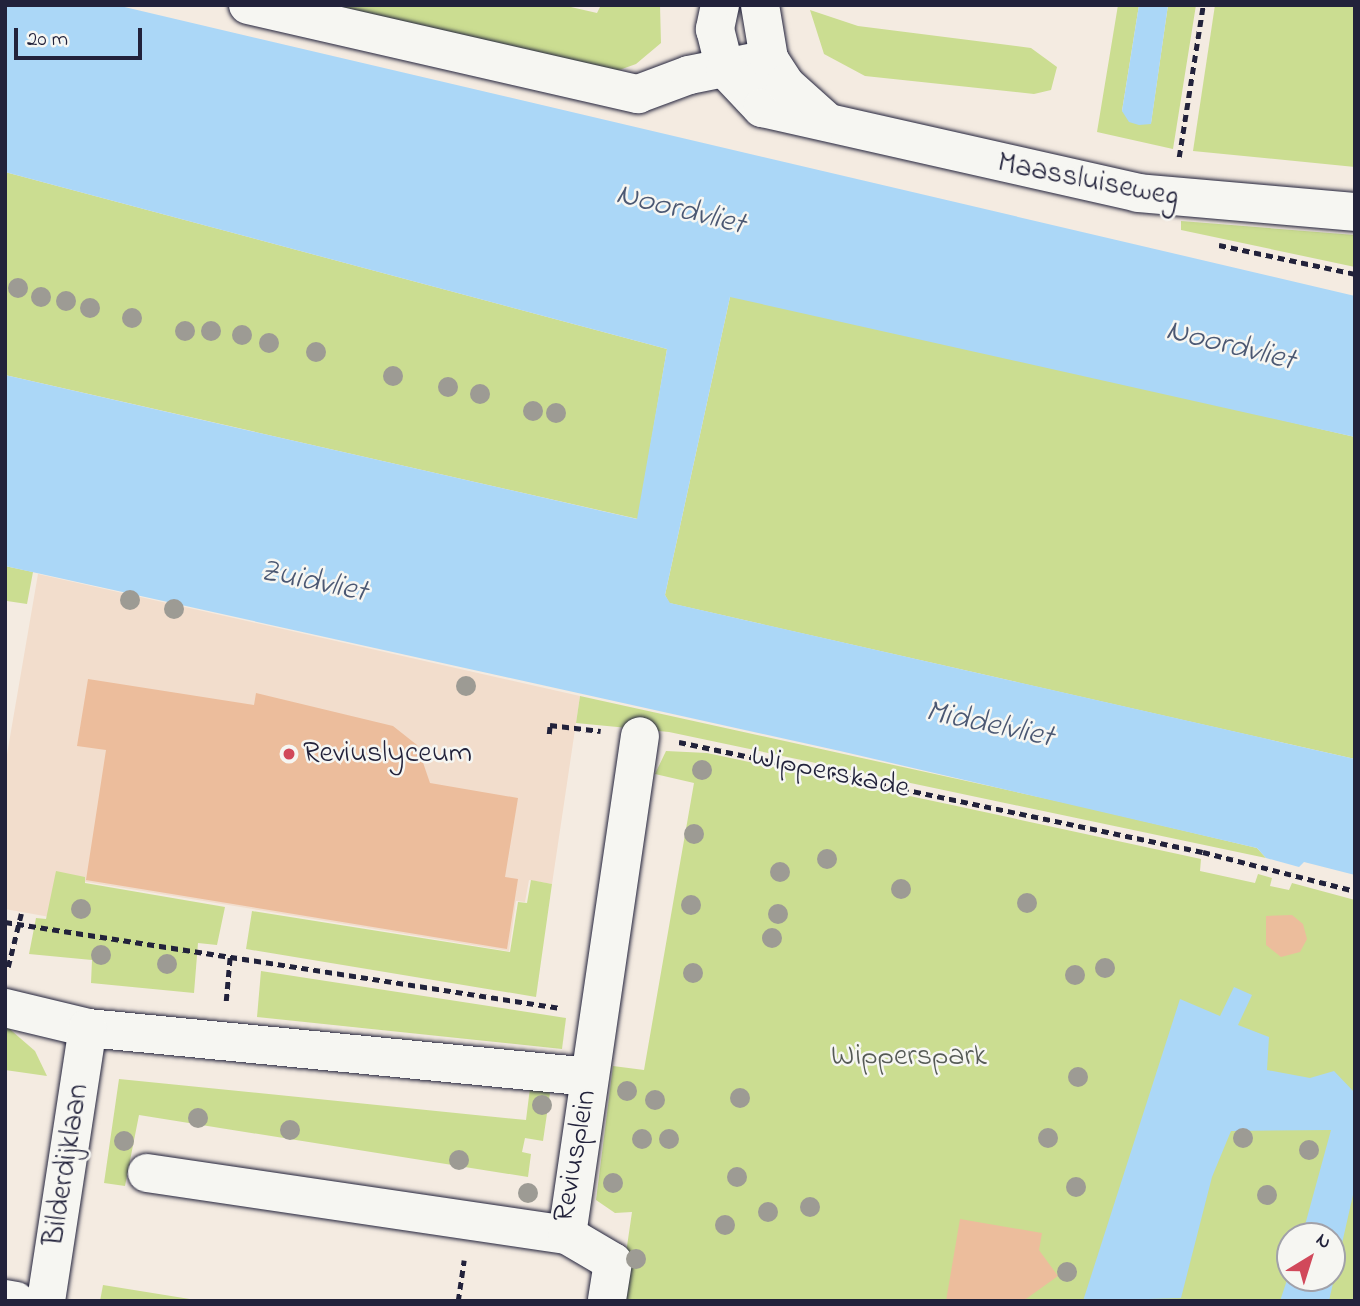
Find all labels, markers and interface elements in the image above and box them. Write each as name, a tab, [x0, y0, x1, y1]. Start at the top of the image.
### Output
scale bar	[18, 14, 145, 58]
text: 20 m	[27, 25, 68, 55]
street label: Maassluiseweg	[994, 146, 1182, 216]
water label: Noordvliet	[612, 176, 748, 246]
water label: Noordvliet	[1162, 312, 1298, 382]
water label: Zuidvliet	[256, 553, 370, 613]
water label: Middelvliet	[922, 694, 1056, 758]
place label: Reviuslyceum	[303, 736, 472, 772]
street label: Wipperskade	[748, 739, 912, 807]
marker: Reviuslyceum	[281, 746, 297, 762]
park label: Wipperspark	[831, 1039, 987, 1075]
street label: Bilderdijklaan	[36, 1081, 98, 1249]
street label: Reviusplein	[547, 1087, 605, 1225]
north arrow	[1276, 1222, 1346, 1292]
text: N	[1310, 1227, 1336, 1256]

